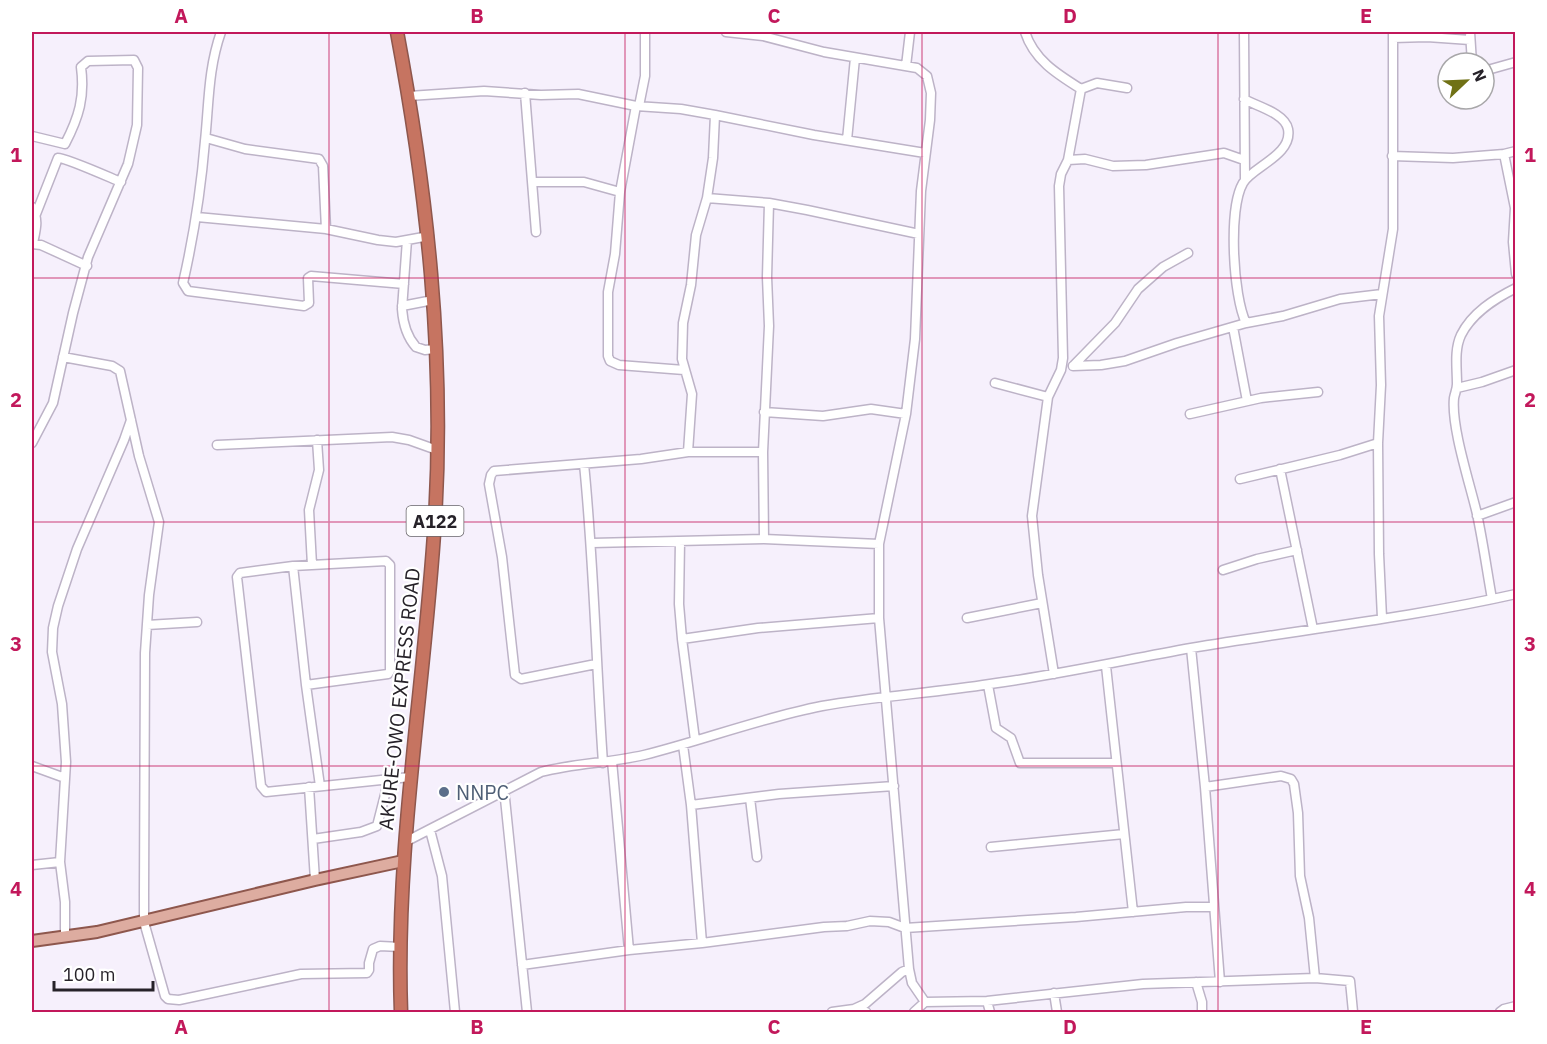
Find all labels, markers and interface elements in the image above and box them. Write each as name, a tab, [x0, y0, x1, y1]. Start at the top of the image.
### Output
text: A	[174, 2, 188, 29]
text: B	[470, 2, 484, 29]
text: C	[767, 2, 781, 29]
text: D	[1063, 2, 1077, 29]
text: E	[1360, 2, 1372, 29]
north arrow	[1436, 51, 1496, 111]
text: N	[1468, 66, 1491, 84]
text: 1	[10, 141, 22, 168]
text: 1	[1524, 141, 1536, 168]
text: 2	[10, 386, 22, 413]
text: 2	[1524, 386, 1536, 413]
road number: A122	[406, 506, 464, 536]
street label: AKURE-OWO EXPRESS ROAD	[372, 566, 426, 832]
text: 3	[10, 630, 22, 657]
text: 3	[1524, 630, 1536, 657]
place label: NNPC	[456, 779, 509, 806]
marker: NNPC	[437, 785, 451, 799]
text: 4	[10, 875, 22, 902]
text: 4	[1524, 875, 1536, 902]
scale bar	[54, 954, 153, 992]
text: 100 m	[63, 963, 115, 986]
text: A	[174, 1013, 188, 1040]
text: B	[470, 1013, 484, 1040]
text: C	[767, 1013, 781, 1040]
text: D	[1063, 1013, 1077, 1040]
text: E	[1360, 1013, 1372, 1040]

